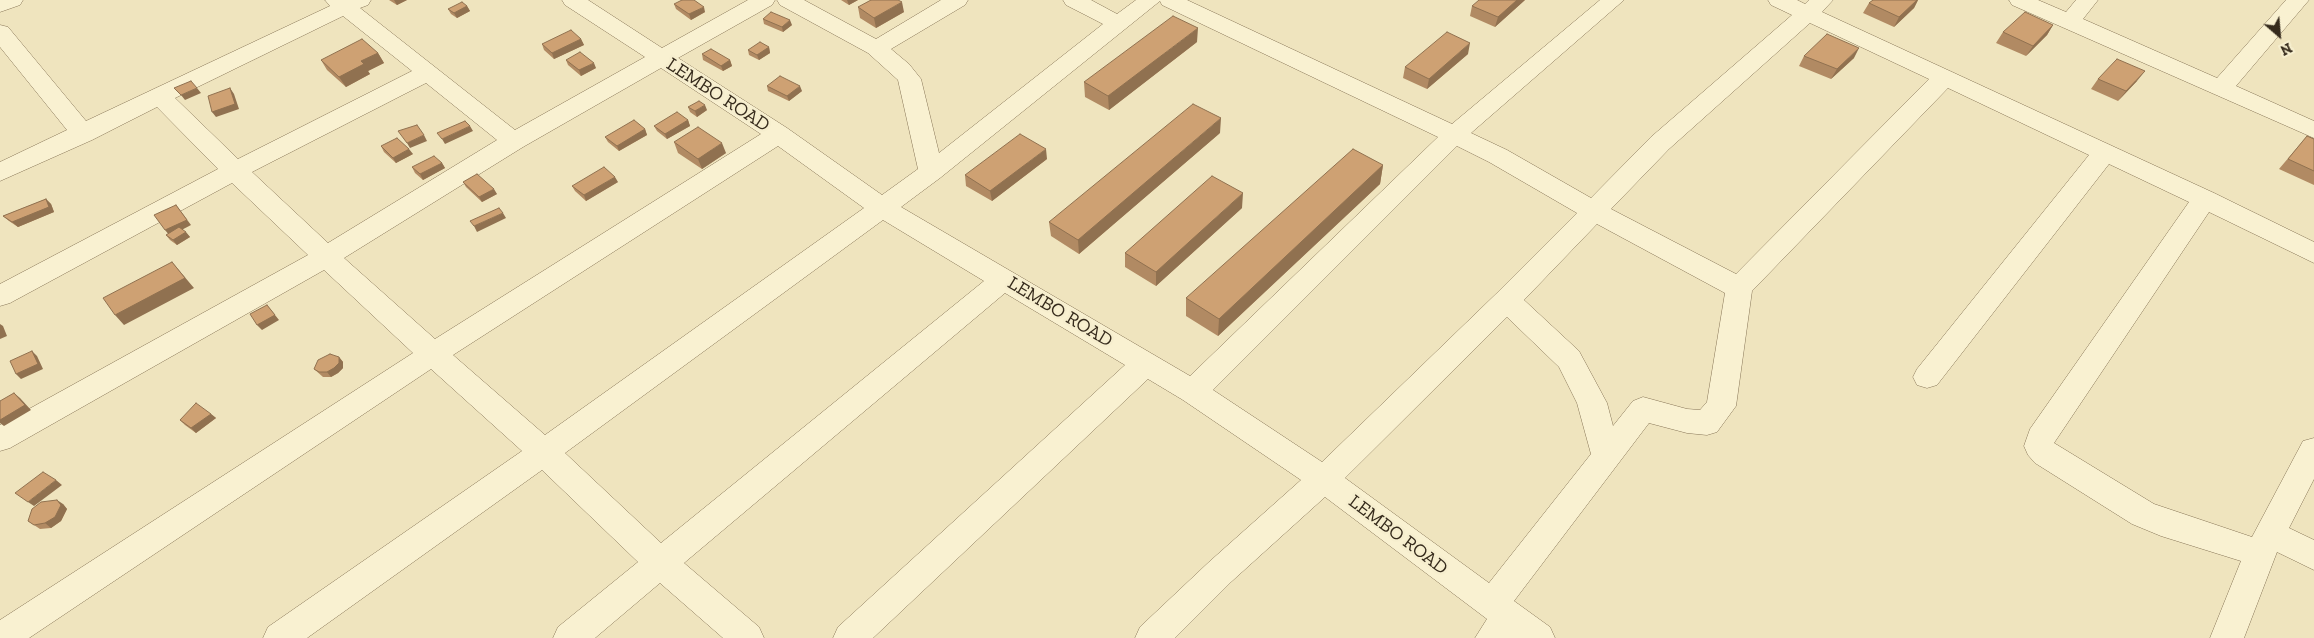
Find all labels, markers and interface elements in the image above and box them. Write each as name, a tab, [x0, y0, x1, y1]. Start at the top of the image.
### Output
north arrow	[2254, 10, 2304, 60]
text: N	[2277, 39, 2295, 59]
street label: LEMBO ROAD	[662, 53, 774, 137]
street label: LEMBO ROAD	[1003, 272, 1117, 352]
street label: LEMBO ROAD	[1344, 490, 1452, 580]

